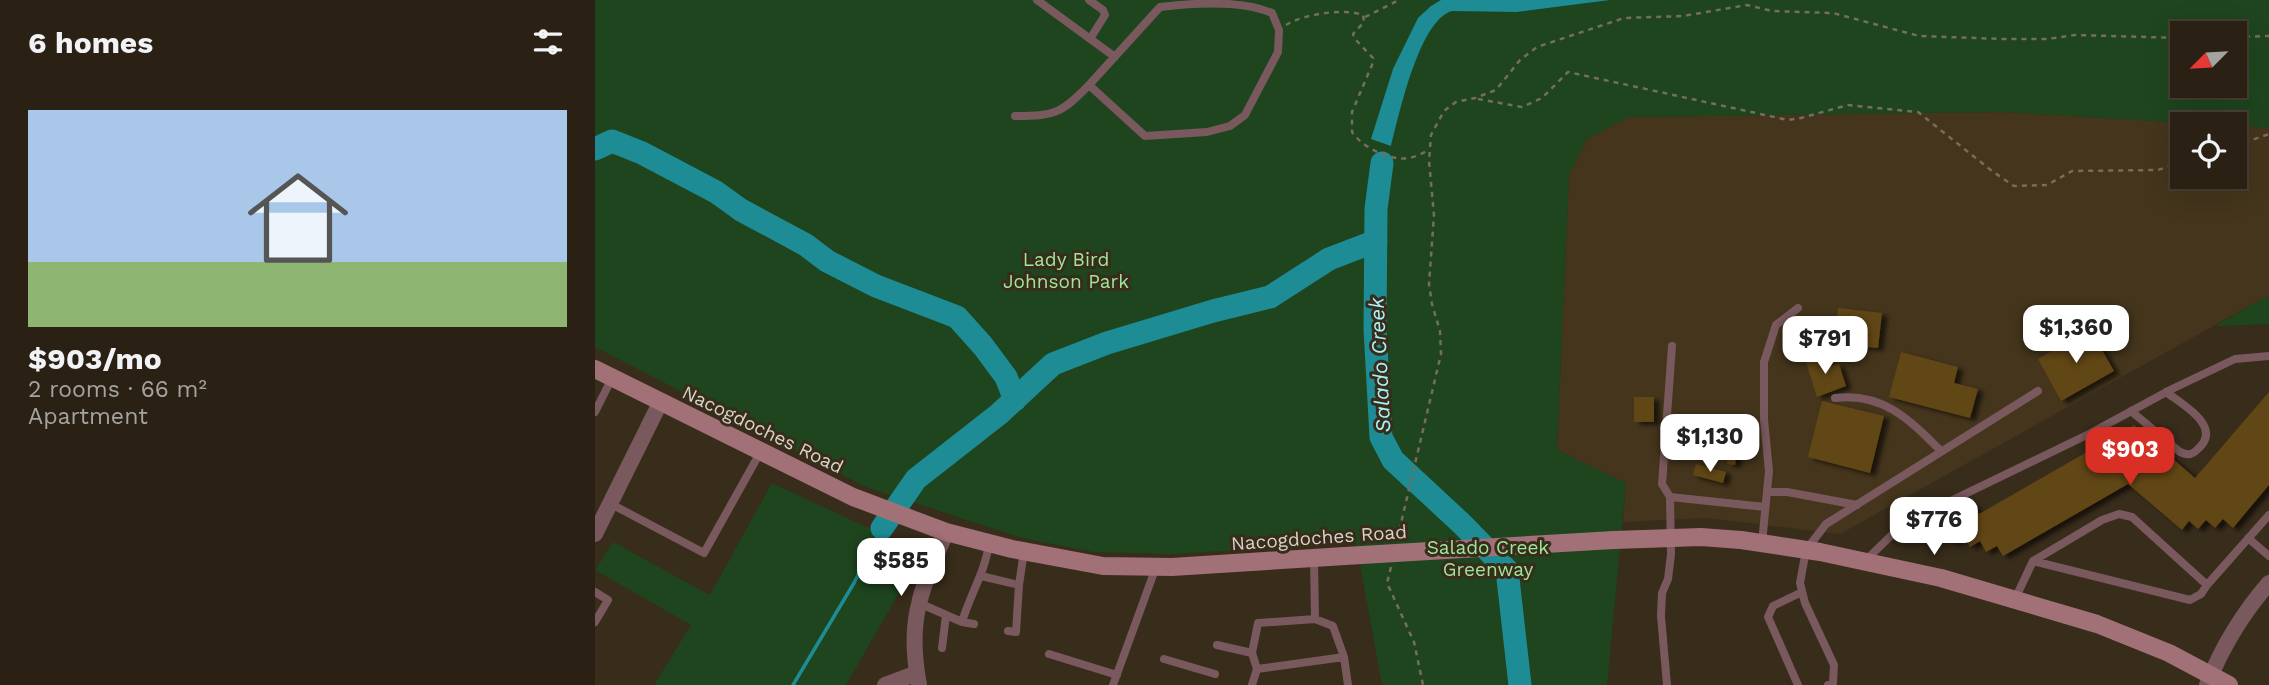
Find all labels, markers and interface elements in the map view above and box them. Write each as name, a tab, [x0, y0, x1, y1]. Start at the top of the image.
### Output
north arrow	[2170, 21, 2247, 98]
map controls	[2170, 21, 2247, 189]
icon: filters	[529, 23, 567, 61]
text: 6 homes	[28, 25, 153, 60]
button: locate	[2170, 112, 2247, 189]
icon: home	[235, 155, 361, 281]
park label: Lady Bird Johnson Park	[1003, 248, 1129, 293]
water label: Salado Creek	[1363, 296, 1396, 433]
pin: $1,360	[2019, 306, 2133, 365]
text: $1,360	[2039, 314, 2113, 341]
pin: $791	[1784, 316, 1866, 376]
text: $791	[1799, 325, 1851, 352]
text: $903/mo	[28, 341, 162, 376]
text: 2 rooms · 66 m²	[28, 376, 207, 403]
street label: Nacogdoches Road	[679, 380, 847, 478]
text: Apartment	[28, 403, 148, 430]
pin: $1,130	[1653, 414, 1767, 474]
text: $1,130	[1676, 423, 1744, 450]
pin: $903	[2089, 428, 2171, 487]
text: $903	[2101, 436, 2159, 463]
pin: $776	[1893, 498, 1975, 557]
text: $776	[1906, 506, 1962, 533]
street label: Nacogdoches Road	[1230, 520, 1408, 555]
park label: Salado Creek Greenway	[1427, 536, 1549, 581]
pin: $585	[860, 538, 942, 598]
text: $585	[873, 547, 929, 574]

